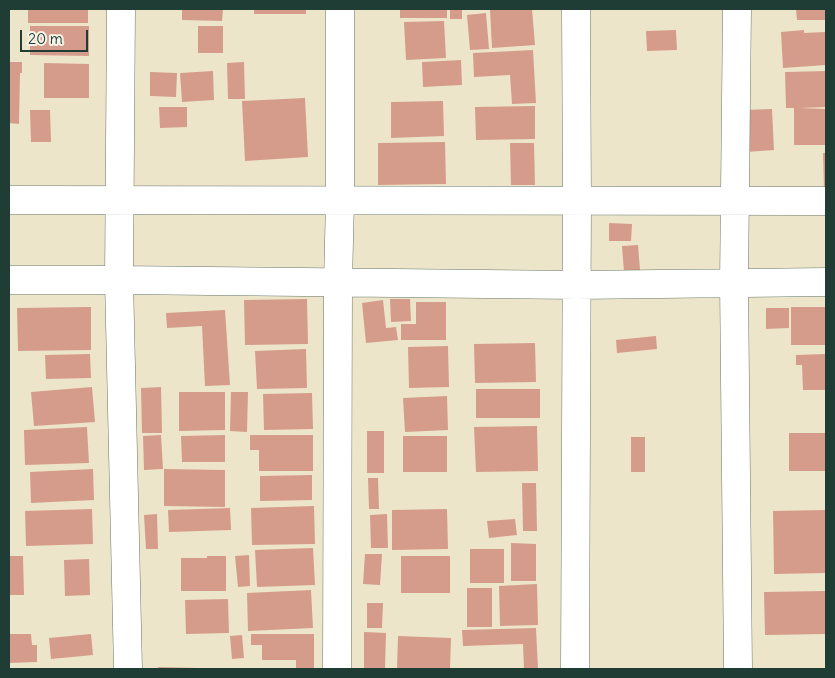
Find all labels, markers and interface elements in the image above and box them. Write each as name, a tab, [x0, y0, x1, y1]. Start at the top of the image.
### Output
scale bar	[22, 20, 90, 52]
text: 20 m	[28, 29, 63, 48]

